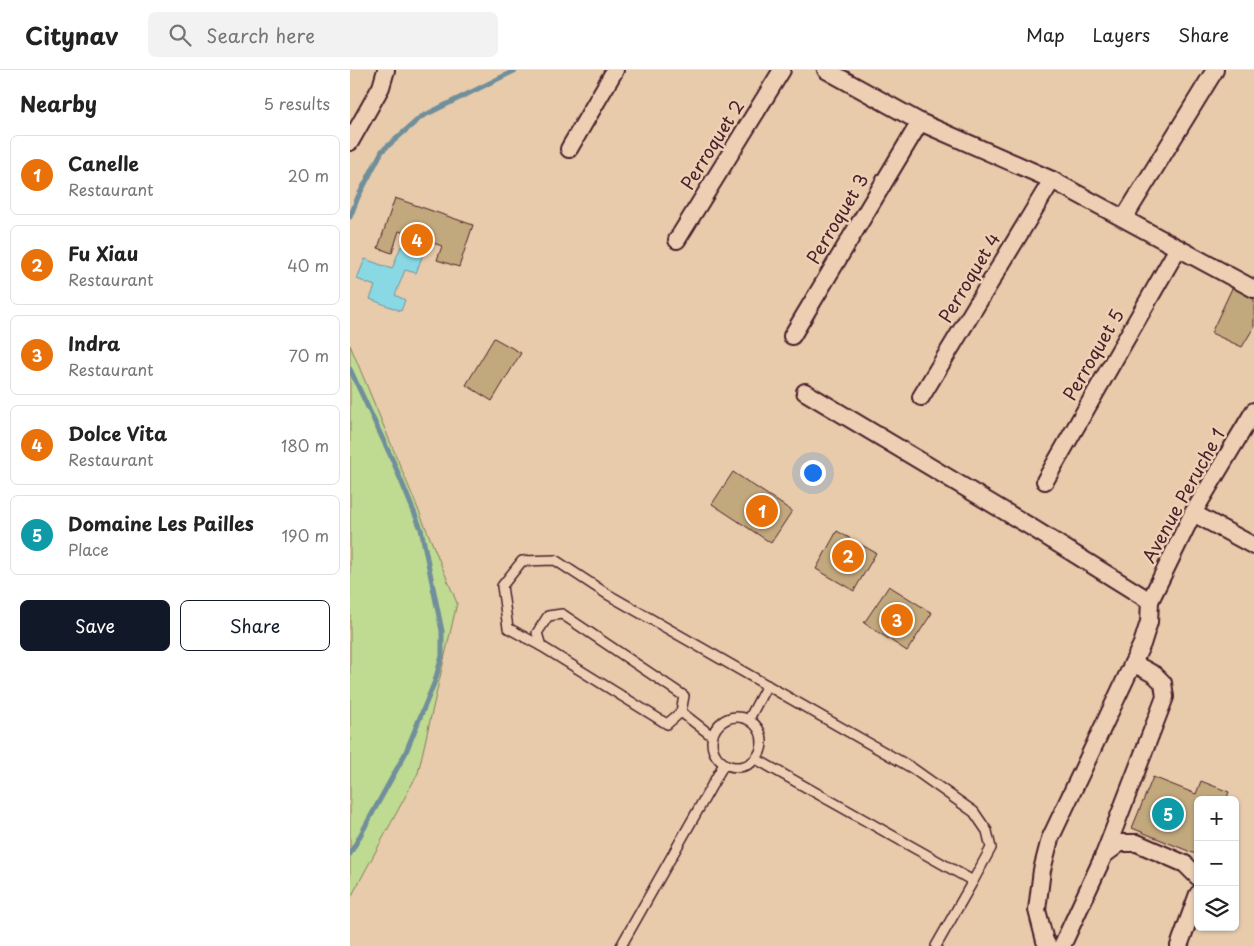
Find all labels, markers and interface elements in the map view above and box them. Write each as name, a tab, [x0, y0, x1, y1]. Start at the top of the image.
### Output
search box	[148, 12, 498, 57]
text: Citynav	[25, 17, 118, 53]
icon: search	[166, 21, 194, 49]
text: Search here	[206, 21, 315, 49]
text: Map	[1026, 21, 1065, 48]
text: Layers	[1093, 21, 1150, 48]
text: Share	[1178, 21, 1229, 48]
text: Nearby	[20, 87, 97, 119]
text: 5 results	[263, 91, 330, 115]
street label: Perroquet 2	[673, 94, 750, 194]
text: Canelle	[68, 149, 139, 177]
text: 1	[33, 163, 41, 187]
text: 20 m	[288, 163, 329, 187]
street label: Perroquet 3	[799, 168, 874, 268]
text: Restaurant	[68, 177, 154, 201]
pin: 4	[401, 221, 433, 259]
street label: Perroquet 4	[931, 227, 1006, 327]
text: Fu Xiau	[68, 239, 138, 267]
text: 2	[31, 253, 43, 277]
text: 40 m	[287, 253, 329, 277]
text: Restaurant	[68, 267, 154, 291]
street label: Perroquet 5	[1056, 304, 1130, 405]
text: Indra	[68, 329, 120, 357]
text: 3	[32, 343, 42, 367]
text: 70 m	[289, 343, 329, 367]
text: Restaurant	[68, 357, 154, 381]
text: Dolce Vita	[68, 419, 167, 447]
street label: Avenue Peruche 1	[1135, 423, 1231, 567]
text: 4	[32, 433, 42, 457]
text: 180 m	[281, 433, 329, 457]
text: Restaurant	[68, 447, 154, 471]
your location	[800, 460, 826, 486]
pin: 1	[746, 492, 778, 530]
text: Domaine Les Pailles	[68, 509, 254, 537]
text: 5	[32, 523, 42, 547]
text: 190 m	[281, 523, 329, 547]
text: Place	[68, 537, 109, 561]
pin: 2	[832, 537, 864, 575]
button: Save	[20, 600, 170, 651]
button: Share	[180, 600, 330, 651]
pin: 3	[881, 601, 913, 639]
pin: 5	[1152, 795, 1184, 833]
map controls	[1194, 796, 1239, 931]
button: +	[1194, 796, 1239, 841]
button: −	[1194, 841, 1239, 886]
button: layers	[1194, 886, 1239, 931]

